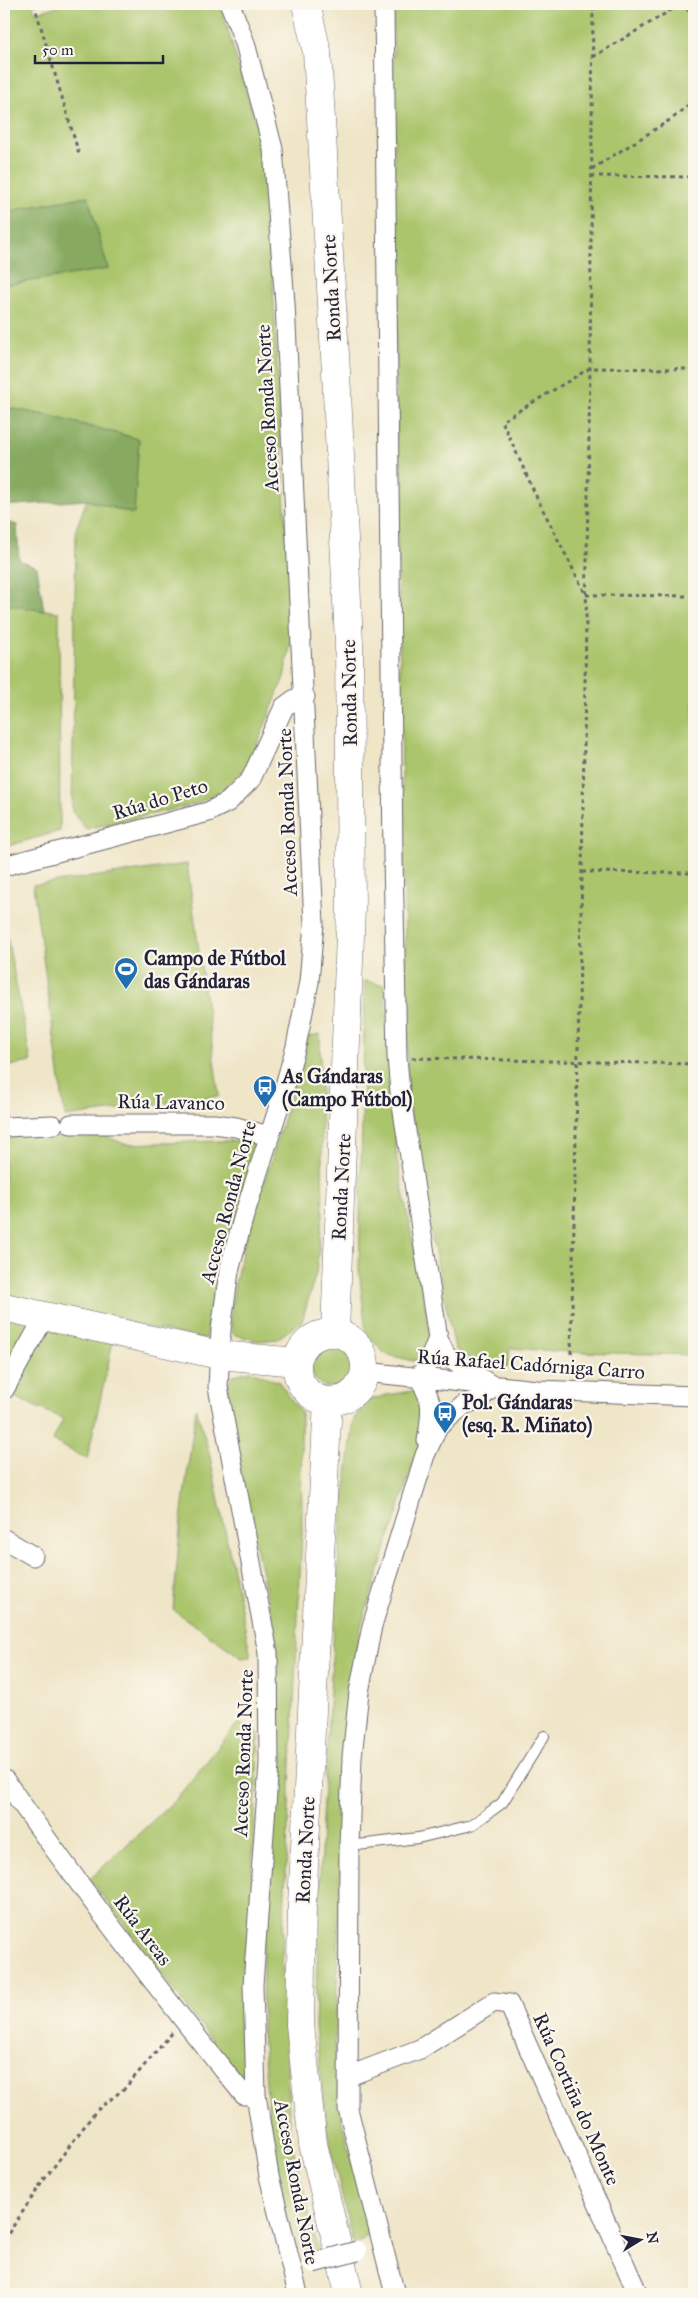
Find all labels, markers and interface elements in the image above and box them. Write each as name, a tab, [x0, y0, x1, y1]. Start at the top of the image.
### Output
scale bar	[35, 32, 162, 64]
text: 50 m	[42, 41, 74, 59]
street label: Ronda Norte	[316, 234, 346, 342]
street label: Acceso Ronda Norte	[251, 324, 283, 493]
street label: Ronda Norte	[336, 639, 362, 747]
street label: Acceso Ronda Norte	[272, 728, 302, 897]
street label: Rúa do Peto	[109, 773, 211, 825]
place label: Campo de Fútbol das Gándaras	[144, 946, 287, 993]
sports icon: Campo de Fútbol das Gándaras	[113, 956, 139, 990]
place label: As Gándaras (Campo Fútbol)	[280, 1064, 413, 1112]
bus stop icon: As Gándaras (Campo Fútbol)	[252, 1074, 278, 1108]
street label: Rúa Lavanco	[117, 1089, 225, 1115]
street label: Acceso Ronda Norte	[194, 1118, 261, 1287]
street label: Ronda Norte	[326, 1133, 356, 1241]
street label: Rúa Rafael Cadórniga Carro	[416, 1344, 646, 1385]
place label: Pol. Gándaras (esq. R. Miñato)	[462, 1390, 593, 1438]
bus stop icon: Pol. Gándaras (esq. R. Miñato)	[432, 1400, 458, 1434]
street label: Acceso Ronda Norte	[228, 1669, 258, 1838]
street label: Ronda Norte	[290, 1796, 320, 1904]
street label: Rúa Areas	[109, 1890, 177, 1970]
street label: Rúa Cortiña do Monte	[528, 2009, 626, 2189]
street label: Acceso Ronda Norte	[269, 2096, 325, 2267]
north arrow	[616, 2216, 666, 2266]
text: N	[643, 2231, 662, 2245]

